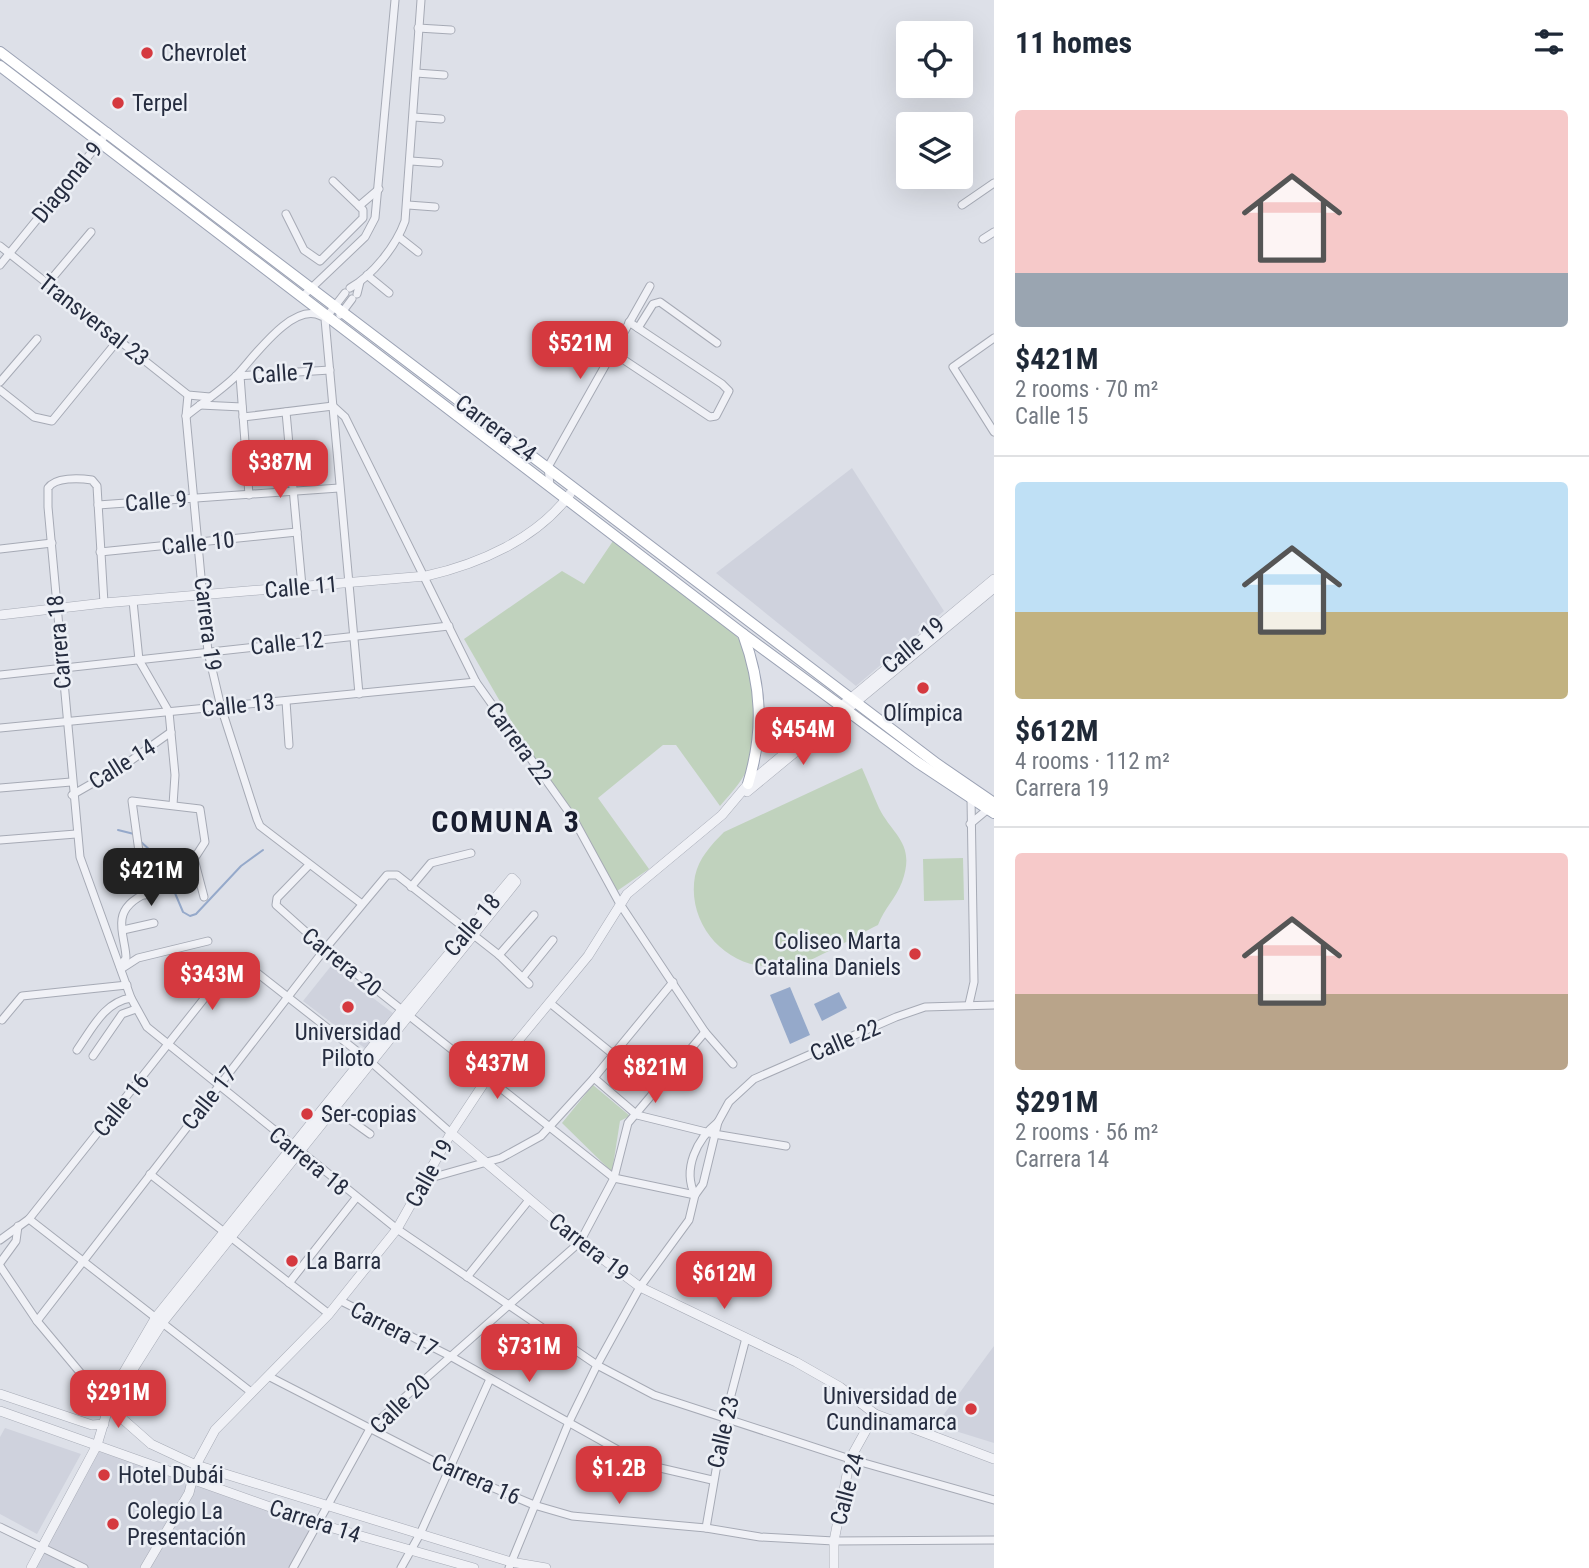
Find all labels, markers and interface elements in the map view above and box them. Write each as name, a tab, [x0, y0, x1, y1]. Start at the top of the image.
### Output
map controls	[896, 21, 973, 189]
button: locate	[896, 21, 973, 98]
icon: filters	[1530, 23, 1568, 61]
text: 11 homes	[1015, 25, 1132, 60]
place label: Chevrolet	[161, 40, 247, 67]
marker: Chevrolet	[139, 45, 155, 61]
place label: Terpel	[132, 90, 188, 117]
marker: Terpel	[110, 95, 126, 111]
button: layers	[896, 112, 973, 189]
street label: Diagonal 9	[27, 136, 108, 228]
icon: home	[1229, 155, 1355, 281]
street label: Transversal 23	[33, 269, 154, 372]
pin: $521M	[531, 322, 629, 381]
text: $521M	[548, 330, 612, 357]
text: $421M	[1015, 341, 1098, 376]
street label: Calle 7	[251, 358, 315, 389]
text: 2 rooms · 70 m²	[1015, 376, 1158, 403]
street label: Carrera 24	[450, 389, 541, 468]
text: Calle 15	[1015, 403, 1088, 430]
pin: $387M	[231, 440, 329, 500]
text: $387M	[248, 449, 312, 476]
street label: Calle 9	[124, 486, 188, 517]
street label: Calle 10	[160, 526, 236, 561]
icon: home	[1229, 527, 1355, 653]
street label: Calle 11	[263, 571, 339, 604]
street label: Carrera 19	[188, 576, 227, 672]
street label: Carrera 18	[42, 594, 77, 690]
street label: Calle 19	[877, 611, 950, 679]
street label: Calle 12	[249, 626, 325, 661]
marker: Olímpica	[915, 680, 931, 696]
street label: Calle 13	[200, 688, 276, 723]
street label: Carrera 22	[480, 697, 557, 789]
place label: Olímpica	[883, 700, 963, 727]
pin: $454M	[754, 708, 852, 767]
text: $612M	[1015, 713, 1098, 748]
text: $454M	[771, 716, 835, 743]
street label: Calle 14	[84, 734, 161, 795]
text: 4 rooms · 112 m²	[1015, 748, 1170, 775]
text: Carrera 19	[1015, 775, 1109, 802]
district label: COMUNA 3	[431, 804, 581, 839]
pin: $421M	[102, 848, 200, 908]
text: $421M	[119, 857, 183, 884]
street label: Calle 18	[438, 889, 506, 962]
icon: home	[1229, 898, 1355, 1024]
street label: Carrera 20	[297, 922, 387, 1003]
place label: Coliseo Marta Catalina Daniels	[754, 928, 901, 981]
marker: Coliseo Marta Catalina Daniels	[907, 946, 923, 962]
pin: $343M	[163, 953, 261, 1012]
text: $343M	[180, 961, 244, 988]
marker: Universidad Piloto	[340, 999, 356, 1015]
street label: Calle 22	[806, 1014, 884, 1067]
place label: Universidad Piloto	[295, 1019, 401, 1072]
pin: $437M	[448, 1042, 546, 1101]
pin: $821M	[606, 1046, 704, 1105]
text: $437M	[465, 1050, 529, 1077]
text: $821M	[623, 1054, 687, 1081]
street label: Calle 17	[176, 1061, 243, 1136]
street label: Calle 16	[88, 1068, 155, 1142]
text: $291M	[1015, 1084, 1098, 1119]
place label: Ser-copias	[321, 1101, 417, 1128]
marker: Ser-copias	[299, 1106, 315, 1122]
text: 2 rooms · 56 m²	[1015, 1119, 1158, 1146]
street label: Carrera 18	[264, 1121, 354, 1202]
street label: Calle 19	[400, 1135, 459, 1212]
text: Carrera 14	[1015, 1146, 1109, 1173]
street label: Carrera 19	[543, 1208, 634, 1287]
place label: La Barra	[306, 1248, 381, 1275]
pin: $612M	[675, 1252, 773, 1311]
marker: La Barra	[284, 1253, 300, 1269]
text: $612M	[692, 1260, 756, 1287]
street label: Carrera 17	[346, 1296, 442, 1363]
pin: $731M	[480, 1324, 578, 1384]
text: $731M	[497, 1333, 561, 1360]
street label: Calle 20	[365, 1369, 436, 1440]
pin: $291M	[69, 1370, 167, 1430]
text: $291M	[86, 1379, 150, 1406]
place label: Universidad de Cundinamarca	[823, 1383, 957, 1436]
street label: Calle 23	[702, 1393, 745, 1471]
marker: Universidad de Cundinamarca	[963, 1401, 979, 1417]
pin: $1.2B	[570, 1446, 668, 1506]
street label: Carrera 16	[427, 1448, 524, 1511]
street label: Calle 24	[825, 1450, 870, 1528]
text: $1.2B	[592, 1455, 646, 1482]
place label: Hotel Dubái	[118, 1462, 224, 1489]
marker: Hotel Dubái	[96, 1467, 112, 1483]
street label: Carrera 14	[266, 1494, 364, 1549]
place label: Colegio La Presentación	[127, 1498, 246, 1551]
marker: Colegio La Presentación	[105, 1516, 121, 1532]

